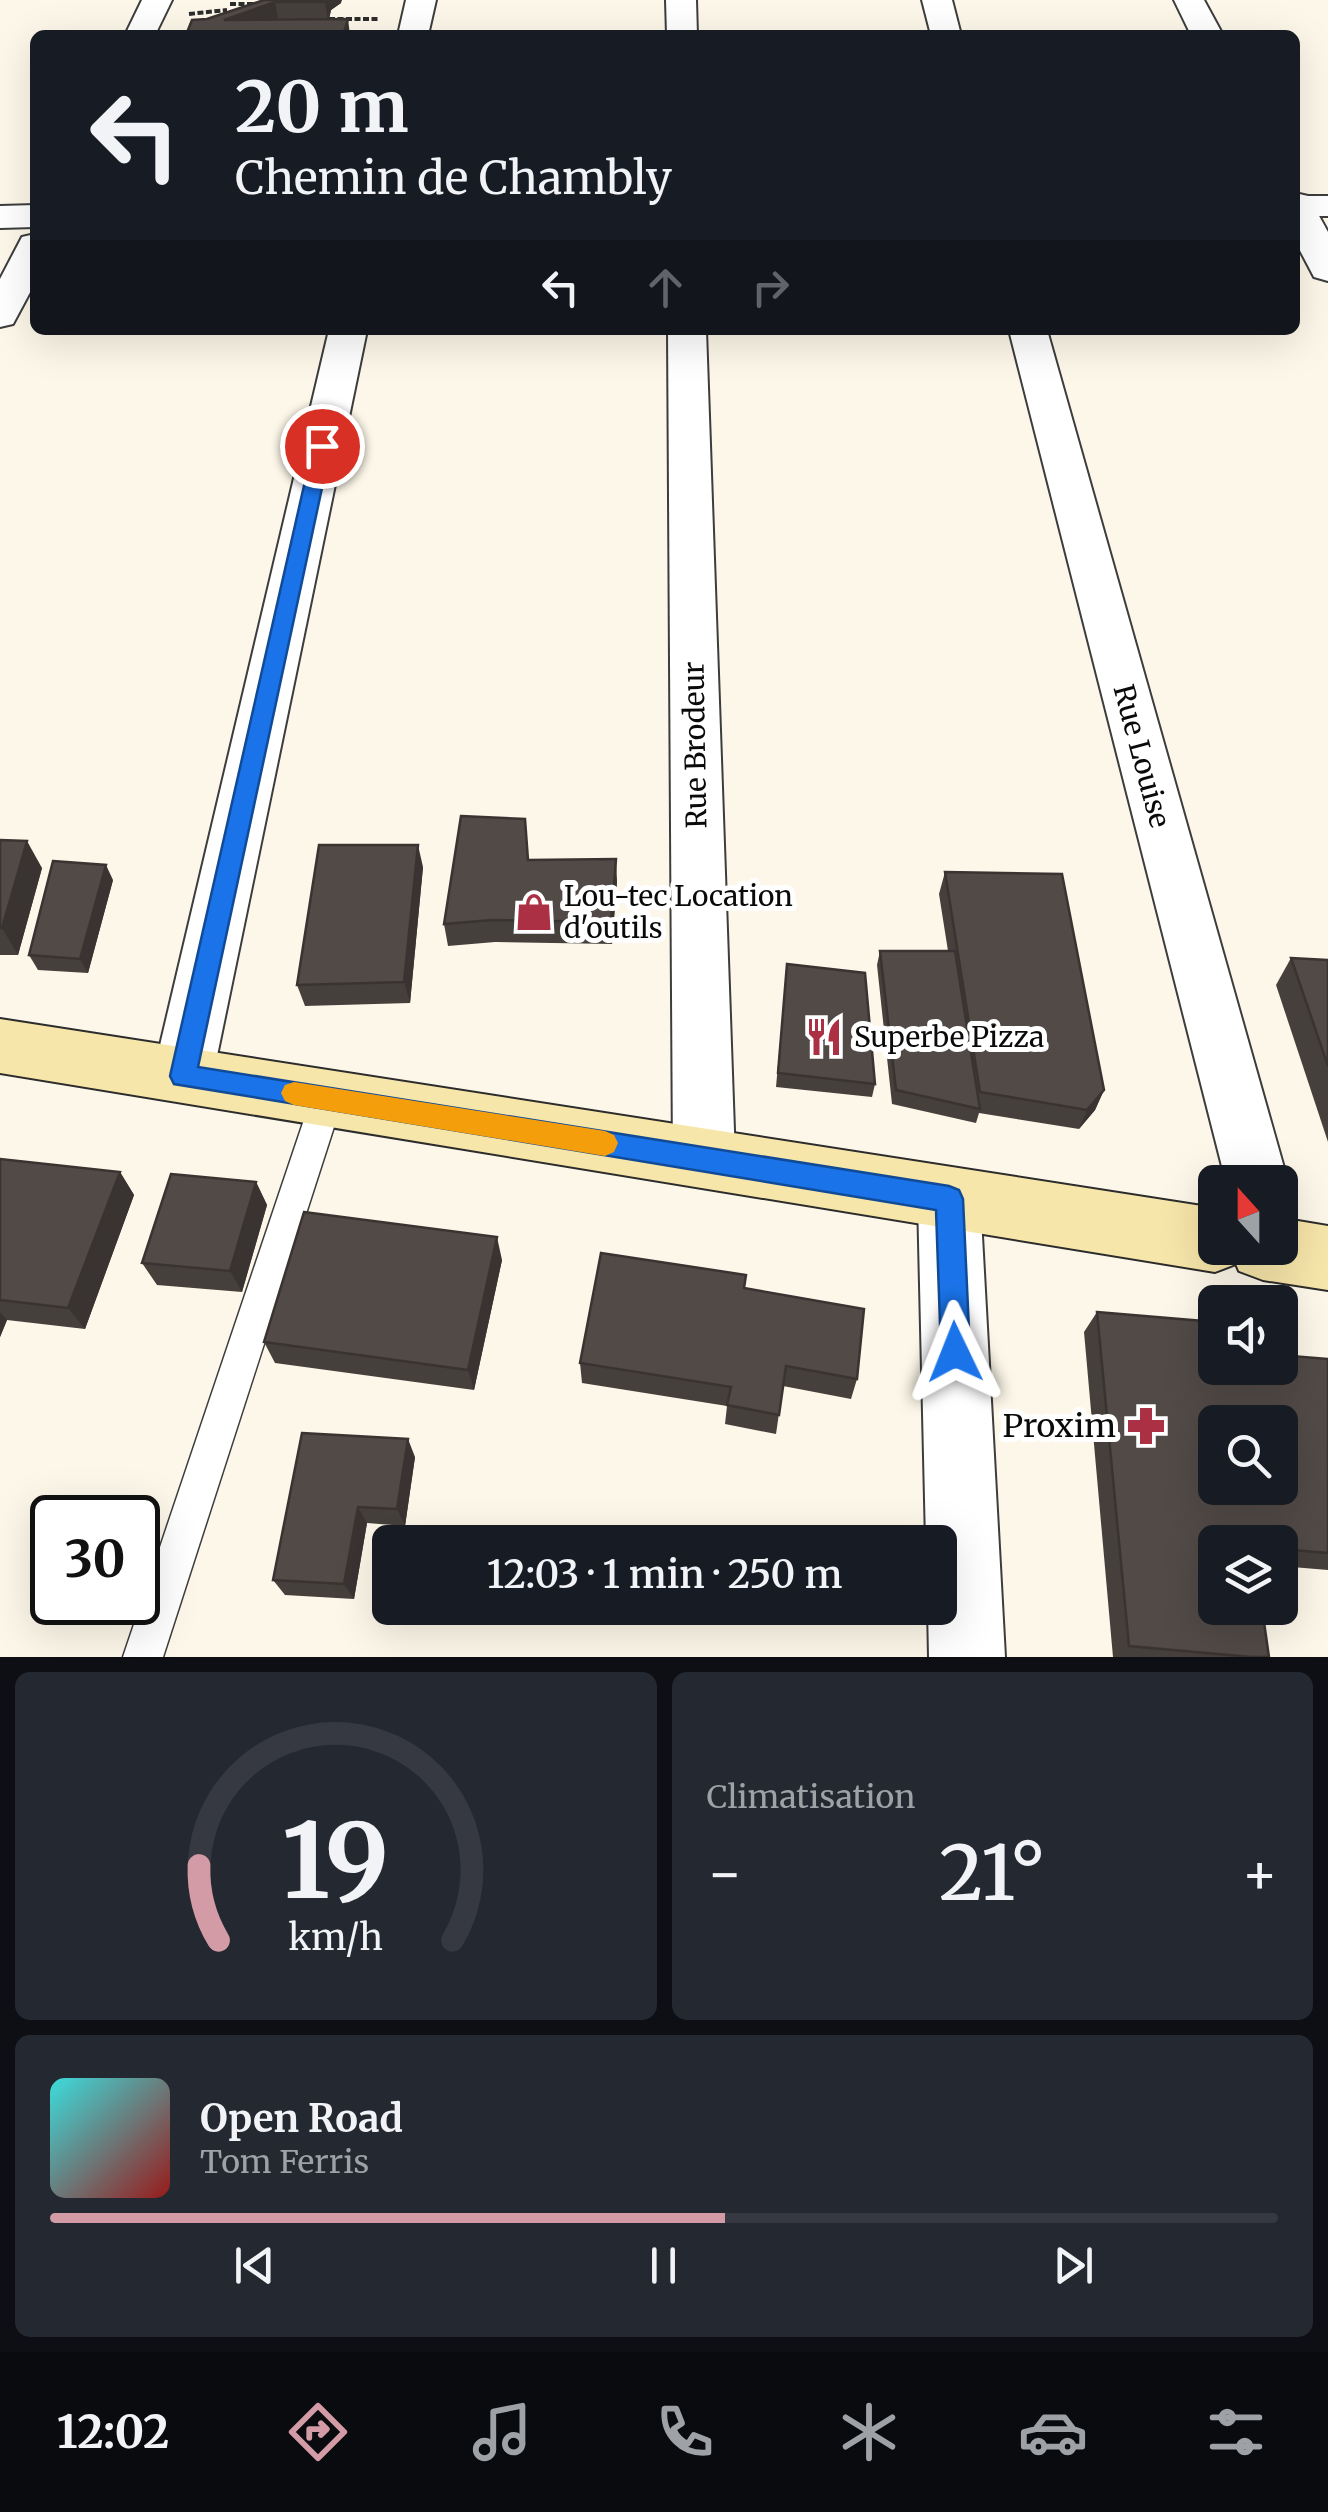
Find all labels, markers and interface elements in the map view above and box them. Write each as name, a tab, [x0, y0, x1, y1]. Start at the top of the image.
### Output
text: 20 m	[235, 63, 409, 151]
icon: left	[70, 70, 200, 200]
text: Chemin de Chambly	[235, 150, 672, 206]
icon: left	[533, 260, 588, 315]
icon: ahead	[638, 260, 693, 315]
icon: right	[743, 260, 798, 315]
pin	[280, 404, 365, 489]
icon: arrive	[295, 419, 350, 474]
street label: Rue Brodeur	[676, 661, 714, 829]
street label: Rue Louise	[1106, 680, 1178, 832]
place label: Lou-tec Location d'outils	[564, 878, 793, 946]
shop icon: Lou-tec Location d'outils	[513, 891, 555, 933]
restaurant icon: Superbe Pizza	[803, 1016, 845, 1058]
place label: Superbe Pizza	[854, 1019, 1044, 1055]
north arrow	[1198, 1165, 1298, 1265]
map controls	[1198, 1165, 1298, 1625]
button: sound	[1198, 1285, 1298, 1385]
position arrow	[903, 1300, 1007, 1404]
pharmacy icon: Proxim	[1125, 1405, 1167, 1447]
button: search	[1198, 1405, 1298, 1505]
place label: Proxim	[1002, 1406, 1116, 1446]
speed limit sign: 30	[30, 1495, 160, 1625]
button: layers	[1198, 1525, 1298, 1625]
text: 12:03 · 1 min · 250 m	[487, 1551, 842, 1598]
text: Climatisation	[707, 1777, 915, 1817]
text: 19	[282, 1796, 389, 1926]
text: 21°	[939, 1826, 1046, 1920]
text: −	[707, 1839, 743, 1908]
text: +	[1241, 1839, 1278, 1908]
text: km/h	[288, 1915, 383, 1960]
text: Open Road	[200, 2095, 403, 2142]
text: Tom Ferris	[200, 2142, 369, 2182]
icon: previous	[227, 2238, 282, 2293]
icon: pause	[636, 2238, 691, 2293]
icon: next	[1046, 2238, 1101, 2293]
icon: directions	[283, 2397, 353, 2467]
icon: music	[467, 2397, 537, 2467]
icon: phone	[650, 2397, 720, 2467]
icon: climate	[834, 2397, 904, 2467]
icon: car	[1018, 2397, 1088, 2467]
icon: filters	[1201, 2397, 1271, 2467]
text: 12:02	[57, 2404, 169, 2460]

